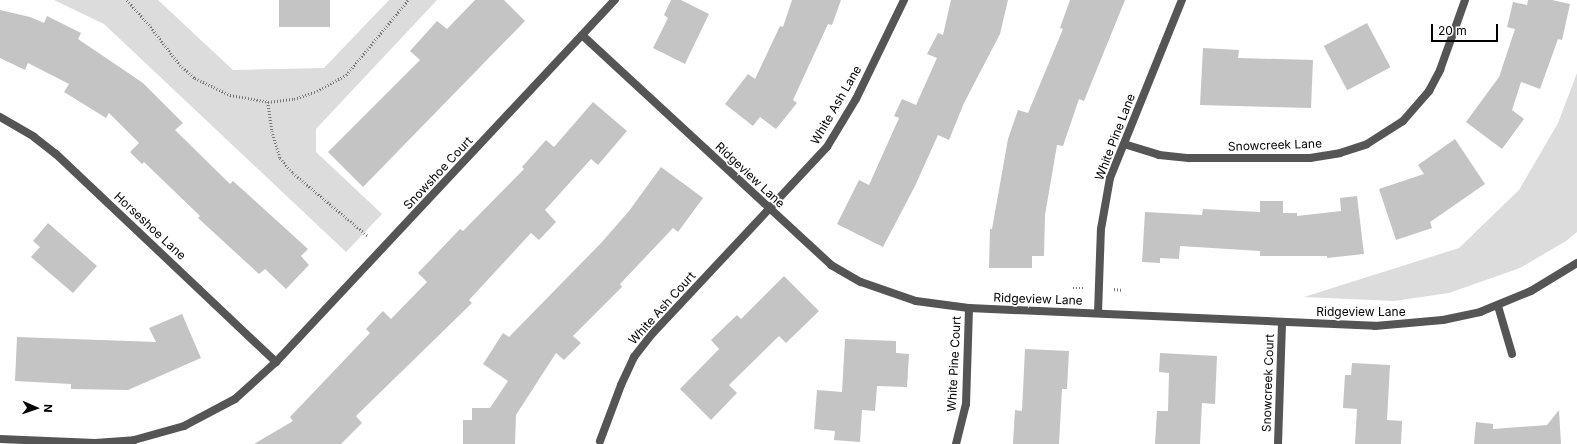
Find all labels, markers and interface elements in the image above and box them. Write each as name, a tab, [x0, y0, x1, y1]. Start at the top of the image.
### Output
scale bar	[1433, 16, 1500, 42]
text: 20 m	[1438, 23, 1467, 38]
street label: White Ash Lane	[808, 63, 864, 147]
street label: White Pine Lane	[1092, 92, 1138, 182]
street label: Snowshoe Court	[401, 134, 475, 212]
street label: Snowcreek Lane	[1228, 136, 1322, 154]
street label: Ridgeview Lane	[712, 139, 788, 211]
street label: Horseshoe Lane	[111, 189, 189, 263]
street label: White Ash Court	[626, 269, 698, 347]
street label: Ridgeview Lane	[993, 290, 1083, 308]
street label: Ridgeview Lane	[1316, 305, 1406, 319]
street label: White Pine Court	[944, 316, 964, 412]
street label: Snowcreek Court	[1259, 334, 1277, 432]
north arrow	[16, 388, 56, 428]
text: N	[41, 404, 55, 413]

